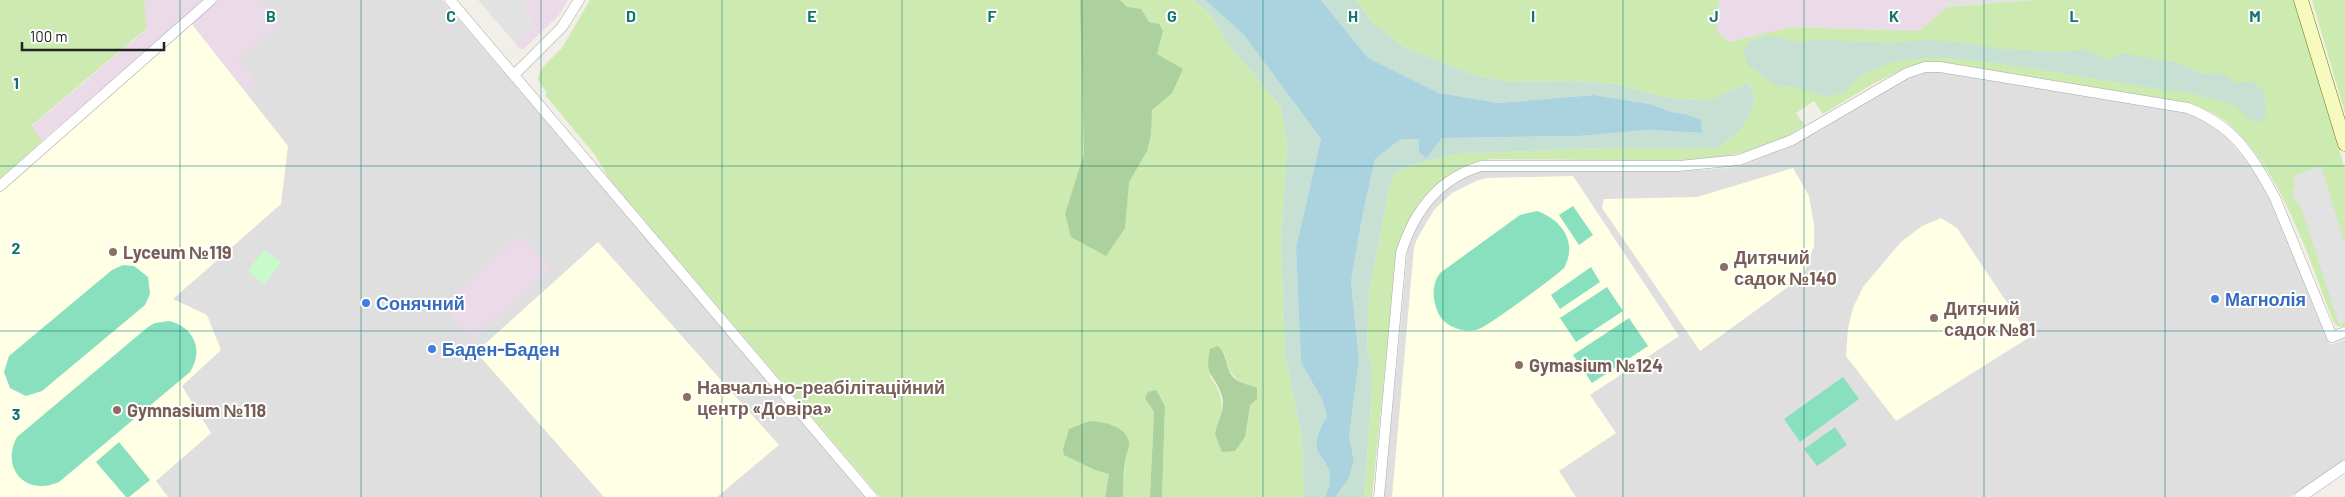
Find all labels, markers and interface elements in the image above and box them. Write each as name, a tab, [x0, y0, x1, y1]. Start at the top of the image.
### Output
text: B	[266, 6, 276, 25]
text: C	[446, 6, 456, 25]
text: D	[626, 6, 636, 25]
text: E	[807, 6, 817, 25]
text: F	[988, 6, 997, 25]
text: G	[1167, 6, 1177, 25]
text: H	[1348, 6, 1358, 25]
text: I	[1531, 6, 1535, 25]
text: J	[1709, 6, 1719, 25]
text: K	[1889, 6, 1899, 25]
text: L	[2069, 6, 2079, 25]
text: M	[2249, 6, 2261, 25]
scale bar	[22, 20, 165, 52]
text: 100 m	[30, 27, 68, 45]
text: 1	[13, 73, 19, 92]
text: 2	[12, 238, 21, 257]
place label: Lyceum №119	[123, 241, 232, 263]
marker: Lyceum №119	[107, 246, 119, 258]
place label: Дитячий садок №140	[1734, 246, 1837, 289]
marker: Дитячий садок №140	[1718, 261, 1730, 273]
place label: Магнолія	[2225, 288, 2306, 310]
place label: Сонячний	[376, 292, 465, 314]
marker: Магнолія	[2209, 293, 2221, 305]
marker: Сонячний	[360, 297, 372, 309]
place label: Дитячий садок №81	[1944, 297, 2035, 340]
marker: Дитячий садок №81	[1928, 312, 1940, 324]
place label: Баден-Баден	[442, 338, 560, 360]
marker: Баден-Баден	[426, 343, 438, 355]
place label: Gymasium №124	[1529, 354, 1663, 376]
marker: Gymasium №124	[1513, 359, 1525, 371]
place label: Навчально-реабілітаційний центр «Довіра»	[697, 376, 945, 419]
marker: Навчально-реабілітаційний центр «Довіра»	[681, 391, 693, 403]
place label: Gymnasium №118	[127, 399, 266, 421]
text: 3	[12, 404, 20, 423]
marker: Gymnasium №118	[111, 404, 123, 416]

